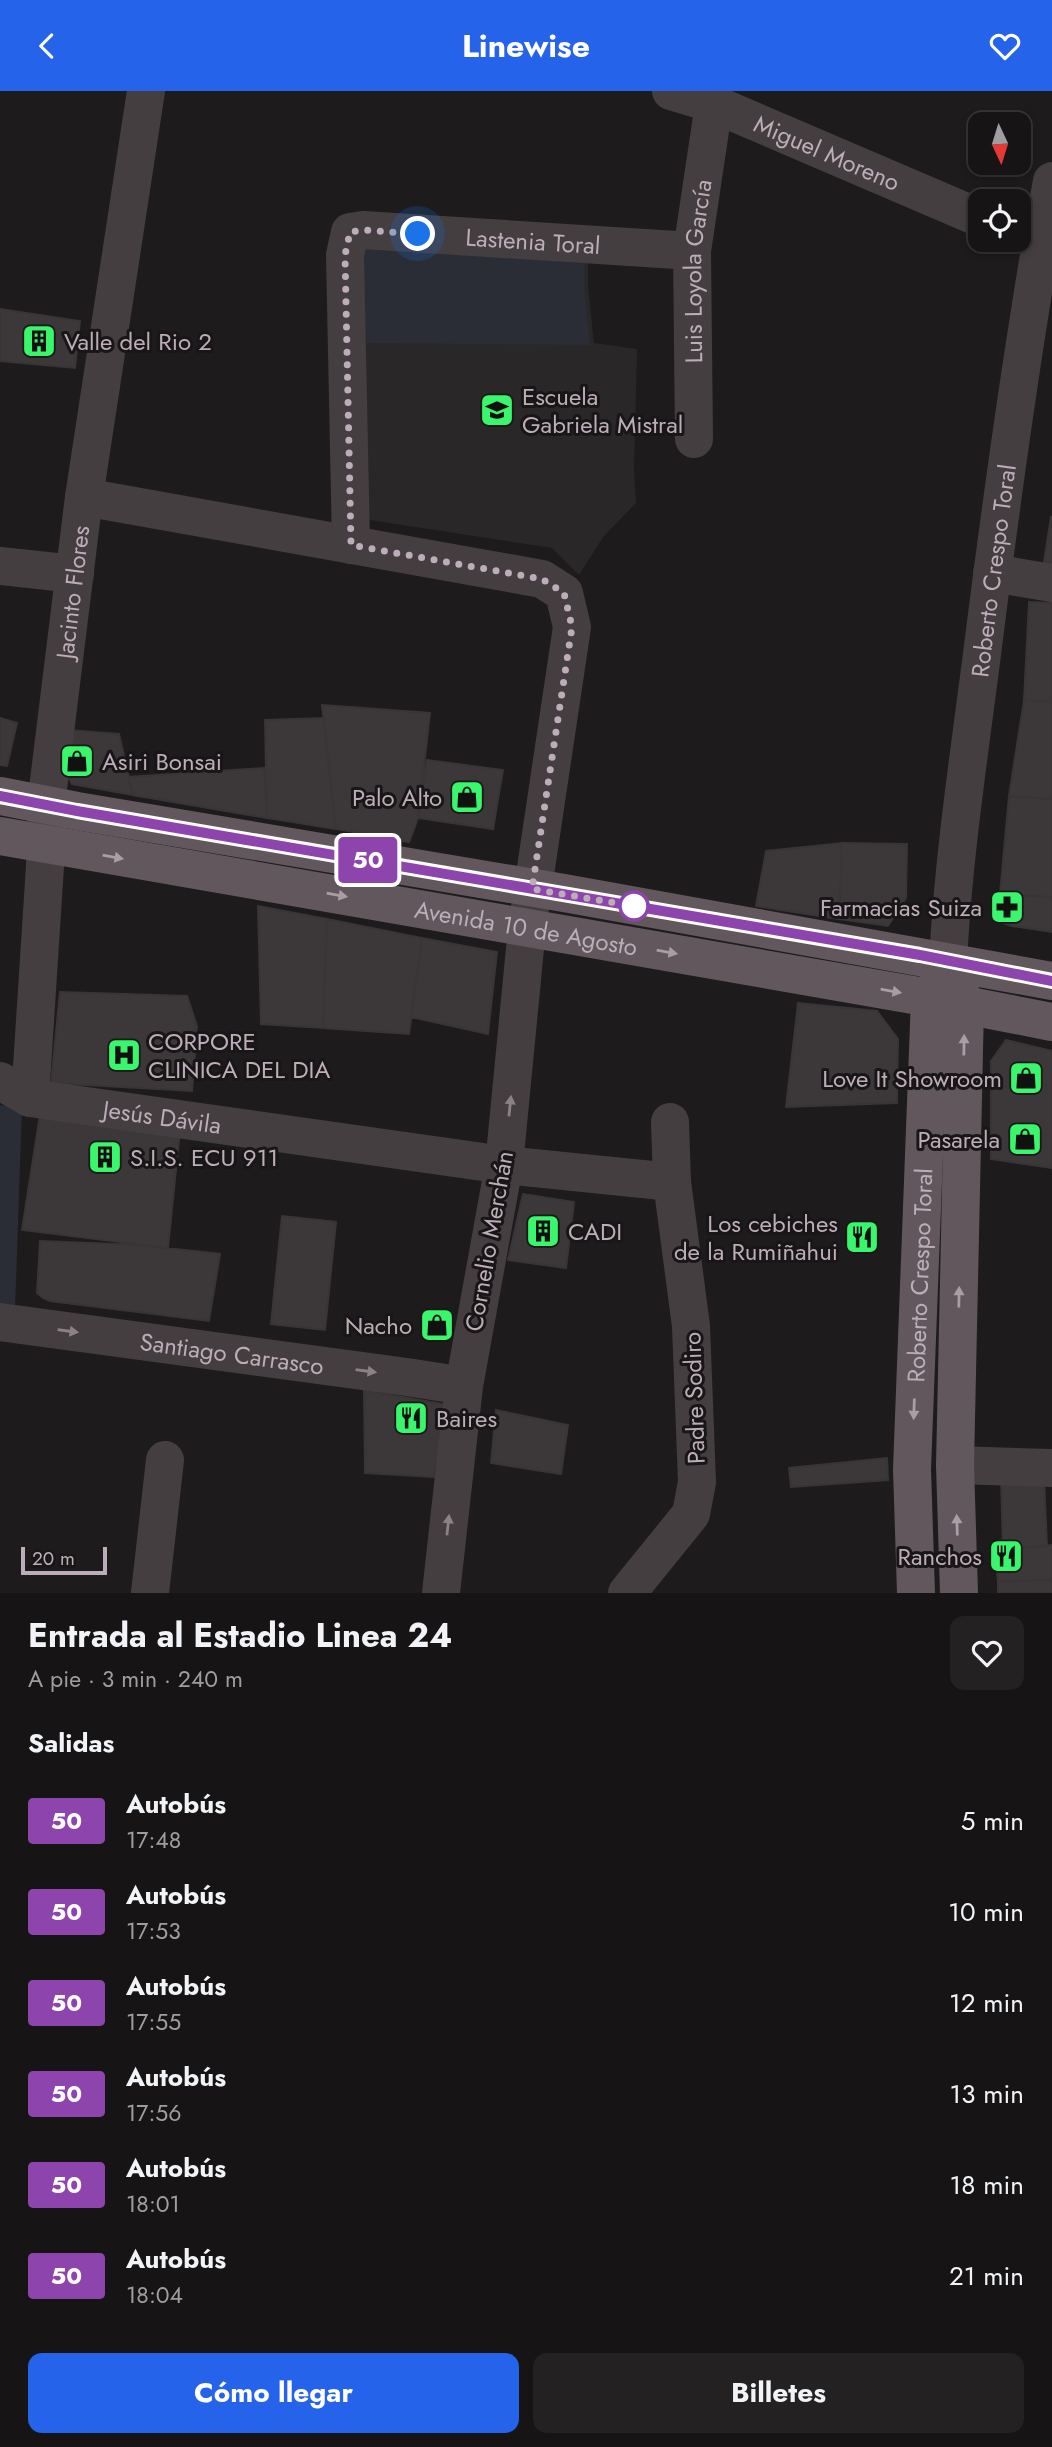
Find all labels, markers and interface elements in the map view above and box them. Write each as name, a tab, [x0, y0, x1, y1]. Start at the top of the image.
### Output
text: Linewise	[462, 23, 590, 69]
icon: back	[28, 27, 66, 65]
icon: heart	[986, 27, 1024, 65]
street label: Miguel Moreno	[749, 106, 906, 199]
north arrow	[968, 112, 1031, 175]
map controls	[968, 112, 1031, 252]
street label: Luis Loyola García	[674, 177, 720, 363]
button: locate	[968, 189, 1031, 252]
your location	[400, 216, 435, 251]
street label: Lastenia Toral	[464, 219, 601, 263]
building icon: Valle del Rio 2	[20, 322, 58, 360]
place label: Valle del Rio 2	[64, 324, 212, 359]
place label: Escuela Gabriela Mistral	[522, 379, 683, 442]
school or university icon: Escuela Gabriela Mistral	[478, 391, 516, 429]
street label: Roberto Crespo Toral	[962, 462, 1024, 679]
street label: Jacinto Flores	[46, 523, 98, 664]
shop icon: Asiri Bonsai	[58, 742, 96, 780]
place label: Asiri Bonsai	[102, 744, 222, 779]
shop icon: Palo Alto	[448, 778, 486, 816]
place label: Palo Alto	[352, 780, 442, 815]
line badge: 50	[336, 837, 400, 883]
text: 50	[352, 842, 384, 877]
one-way arrow	[102, 852, 124, 863]
pharmacy icon: Farmacias Suiza	[988, 888, 1026, 926]
one-way arrow	[326, 890, 348, 901]
place label: Farmacias Suiza	[820, 890, 982, 925]
street label: Avenida 10 de Agosto	[412, 891, 640, 964]
unlabelled marker	[619, 891, 649, 921]
one-way arrow	[656, 947, 678, 958]
one-way arrow	[880, 986, 902, 997]
place label: CORPORE CLINICA DEL DIA	[148, 1024, 330, 1087]
one-way arrow	[959, 1034, 970, 1056]
hospital icon: CORPORE CLINICA DEL DIA	[105, 1036, 143, 1074]
shop icon: Love It Showroom	[1007, 1059, 1045, 1097]
place label: Love It Showroom	[822, 1061, 1002, 1096]
street label: Jesús Dávila	[98, 1091, 224, 1142]
one-way arrow	[504, 1095, 515, 1117]
shop icon: Pasarela	[1006, 1120, 1044, 1158]
place label: Pasarela	[918, 1122, 1000, 1157]
building icon: S.I.S. ECU 911	[86, 1138, 124, 1176]
place label: S.I.S. ECU 911	[130, 1140, 278, 1175]
street label: Cornelio Merchán	[456, 1148, 522, 1334]
street label: Roberto Crespo Toral	[898, 1167, 941, 1383]
place label: Los cebiches de la Rumiñahui	[674, 1206, 838, 1269]
building icon: CADI	[524, 1212, 562, 1250]
place label: CADI	[568, 1214, 622, 1249]
restaurant icon: Los cebiches de la Rumiñahui	[843, 1218, 881, 1256]
one-way arrow	[953, 1286, 964, 1308]
shop icon: Nacho	[418, 1306, 456, 1344]
place label: Nacho	[345, 1308, 412, 1343]
street label: Santiago Carrasco	[138, 1324, 326, 1383]
one-way arrow	[57, 1326, 79, 1337]
street label: Padre Sodiro	[674, 1331, 714, 1465]
one-way arrow	[355, 1366, 377, 1377]
one-way arrow	[909, 1398, 920, 1420]
restaurant icon: Baires	[392, 1399, 430, 1437]
place label: Baires	[436, 1401, 497, 1436]
one-way arrow	[443, 1514, 454, 1536]
one-way arrow	[951, 1514, 962, 1536]
restaurant icon: Ranchos	[987, 1537, 1025, 1575]
place label: Ranchos	[898, 1539, 982, 1574]
scale bar	[21, 1544, 107, 1576]
text: 20 m	[32, 1545, 75, 1572]
text: Entrada al Estadio Linea 24	[28, 1612, 452, 1659]
button: heart	[950, 1616, 1024, 1690]
text: A pie · 3 min · 240 m	[28, 1662, 243, 1696]
text: Salidas	[28, 1724, 114, 1762]
text: Autobús	[126, 1785, 226, 1823]
text: 5 min	[961, 1802, 1024, 1840]
text: 50	[51, 1803, 82, 1838]
text: 17:48	[126, 1823, 181, 1857]
text: Autobús	[126, 1876, 226, 1914]
text: 10 min	[948, 1893, 1024, 1931]
text: 50	[51, 1894, 82, 1929]
text: 17:53	[126, 1914, 181, 1948]
text: Autobús	[126, 1967, 226, 2005]
text: 12 min	[949, 1984, 1024, 2022]
text: 50	[51, 1985, 82, 2020]
text: 17:55	[126, 2005, 181, 2039]
text: Autobús	[126, 2058, 226, 2096]
text: 13 min	[950, 2075, 1024, 2113]
text: 50	[51, 2076, 82, 2111]
text: 17:56	[126, 2096, 182, 2130]
text: Autobús	[126, 2149, 226, 2187]
text: 18 min	[950, 2166, 1024, 2204]
text: 50	[51, 2167, 82, 2202]
text: 18:01	[126, 2187, 180, 2221]
text: Autobús	[126, 2240, 226, 2278]
text: 21 min	[949, 2257, 1024, 2295]
text: 50	[51, 2258, 82, 2293]
text: 18:04	[126, 2278, 183, 2312]
button: Cómo llegar	[28, 2353, 519, 2433]
button: Billetes	[533, 2353, 1024, 2433]

